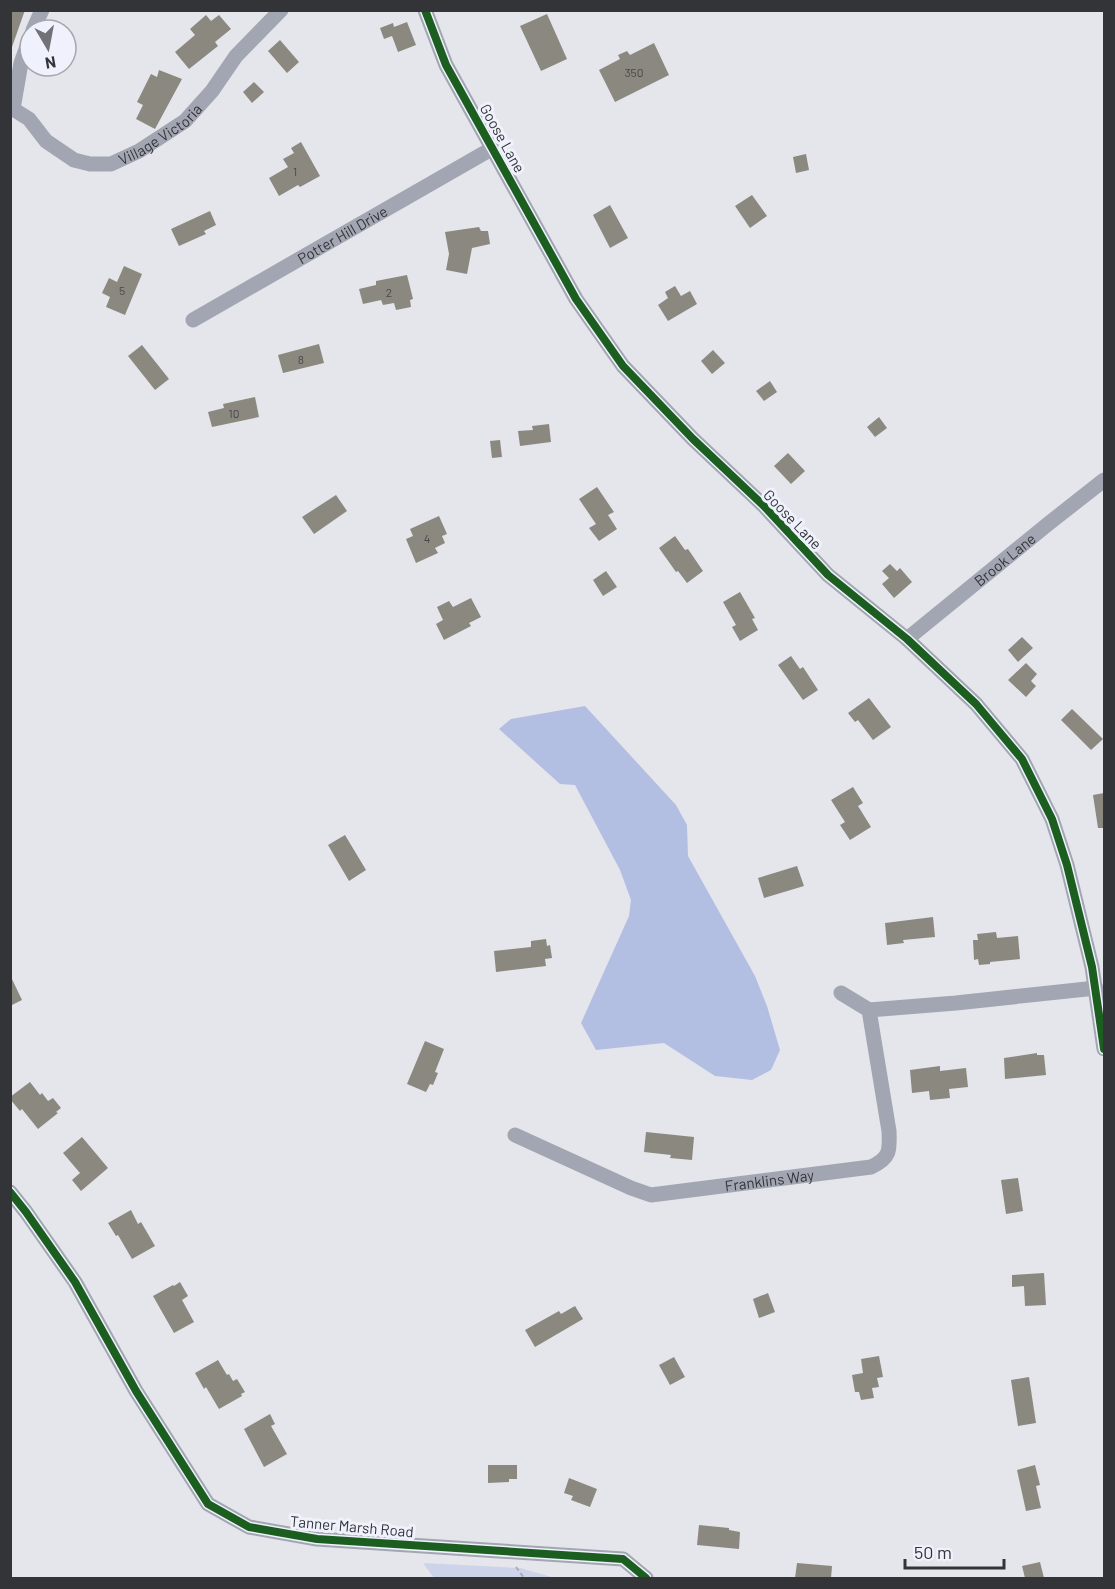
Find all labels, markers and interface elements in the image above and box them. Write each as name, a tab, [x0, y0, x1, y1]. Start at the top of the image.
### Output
north arrow	[18, 18, 78, 78]
text: N	[44, 53, 58, 74]
house number: 350	[624, 65, 644, 79]
street label: Village Victoria	[116, 100, 205, 168]
street label: Goose Lane	[477, 100, 529, 176]
house number: 1	[293, 164, 297, 178]
street label: Potter Hill Drive	[294, 202, 390, 267]
house number: 5	[119, 283, 125, 297]
house number: 2	[386, 285, 392, 299]
house number: 8	[298, 352, 304, 366]
house number: 10	[229, 406, 239, 420]
street label: Goose Lane	[760, 485, 826, 553]
street label: Brook Lane	[970, 529, 1039, 590]
house number: 4	[424, 531, 430, 545]
street label: Franklins Way	[724, 1165, 815, 1195]
street label: Tanner Marsh Road	[290, 1512, 414, 1540]
scale bar	[905, 1532, 1004, 1570]
text: 50 m	[914, 1541, 952, 1563]

